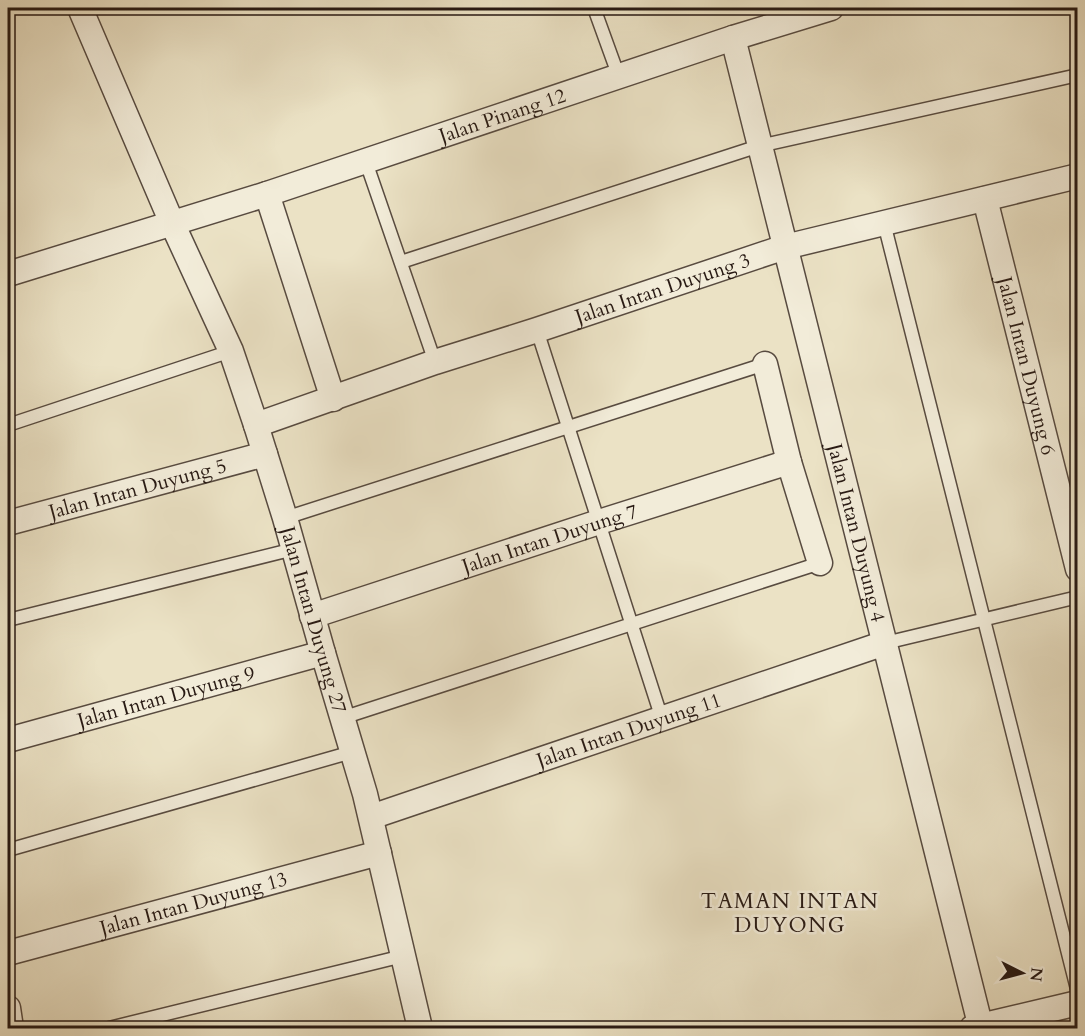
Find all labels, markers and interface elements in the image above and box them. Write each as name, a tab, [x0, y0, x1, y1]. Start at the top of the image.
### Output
street label: Jalan Pinang 12	[433, 82, 569, 150]
street label: Jalan Intan Duyung 3	[569, 247, 754, 331]
street label: Jalan Intan Duyung 6	[990, 271, 1062, 458]
street label: Jalan Intan Duyung 4	[820, 438, 892, 625]
street label: Jalan Intan Duyung 5	[43, 452, 229, 526]
street label: Jalan Intan Duyung 7	[456, 498, 641, 581]
street label: Jalan Intan Duyung 27	[273, 520, 353, 716]
street label: Jalan Intan Duyung 9	[72, 659, 258, 735]
street label: Jalan Intan Duyung 11	[530, 687, 725, 775]
street label: Jalan Intan Duyung 13	[94, 865, 290, 942]
district label: TAMAN INTAN DUYONG	[701, 887, 879, 940]
north arrow	[992, 943, 1052, 1003]
text: N	[1024, 966, 1048, 983]

